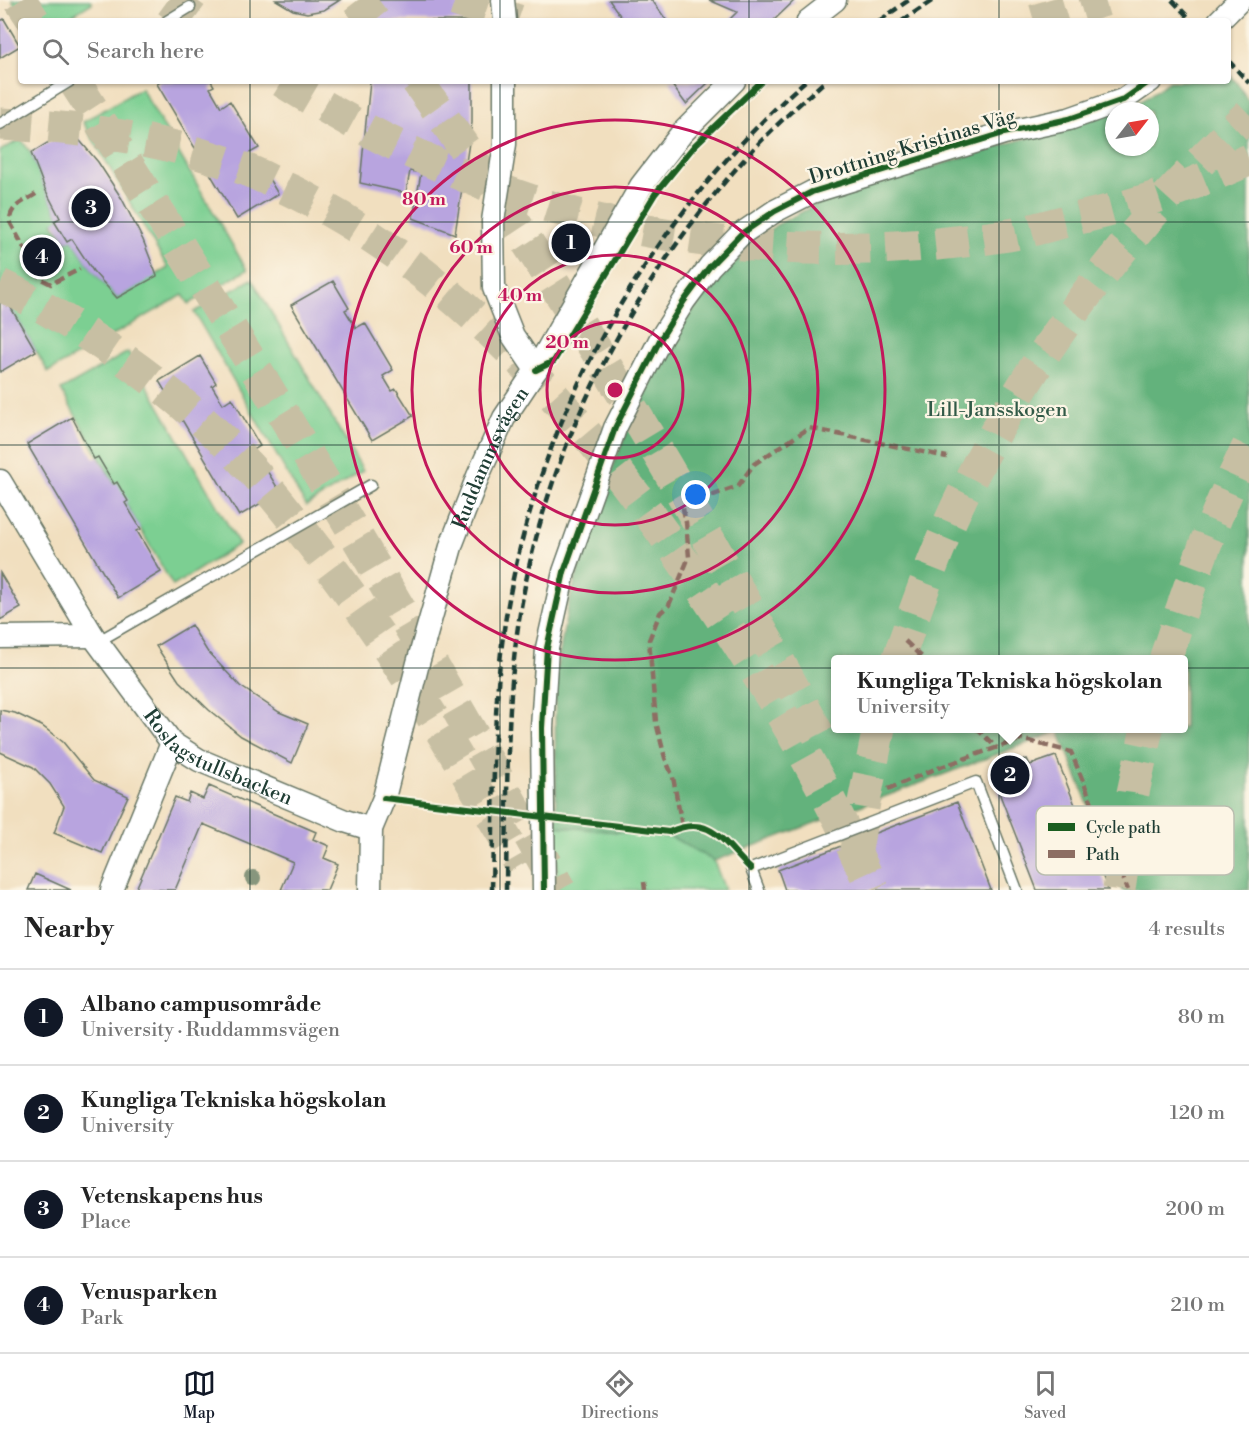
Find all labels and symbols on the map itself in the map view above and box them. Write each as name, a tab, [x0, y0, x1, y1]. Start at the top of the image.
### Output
north arrow	[1105, 102, 1159, 156]
street label: Drottning Kristinas Väg	[806, 104, 1019, 191]
pin: 3	[72, 186, 110, 230]
text: 80 m	[402, 188, 447, 211]
pin: 1	[552, 220, 590, 266]
pin: 4	[22, 234, 62, 280]
text: 60 m	[449, 236, 493, 259]
text: 40 m	[498, 284, 543, 307]
text: 20 m	[545, 331, 589, 354]
centre of rings	[605, 380, 625, 400]
street label: Ruddammsvägen	[448, 382, 535, 533]
park label: Lill-Jansskogen	[927, 398, 1067, 423]
your location	[681, 480, 710, 509]
street label: Roslagstullsbacken	[137, 704, 296, 812]
pin: 2	[990, 752, 1030, 798]
legend	[1036, 806, 1234, 875]
text: Cycle path	[1086, 818, 1161, 838]
text: Path	[1086, 845, 1120, 865]

